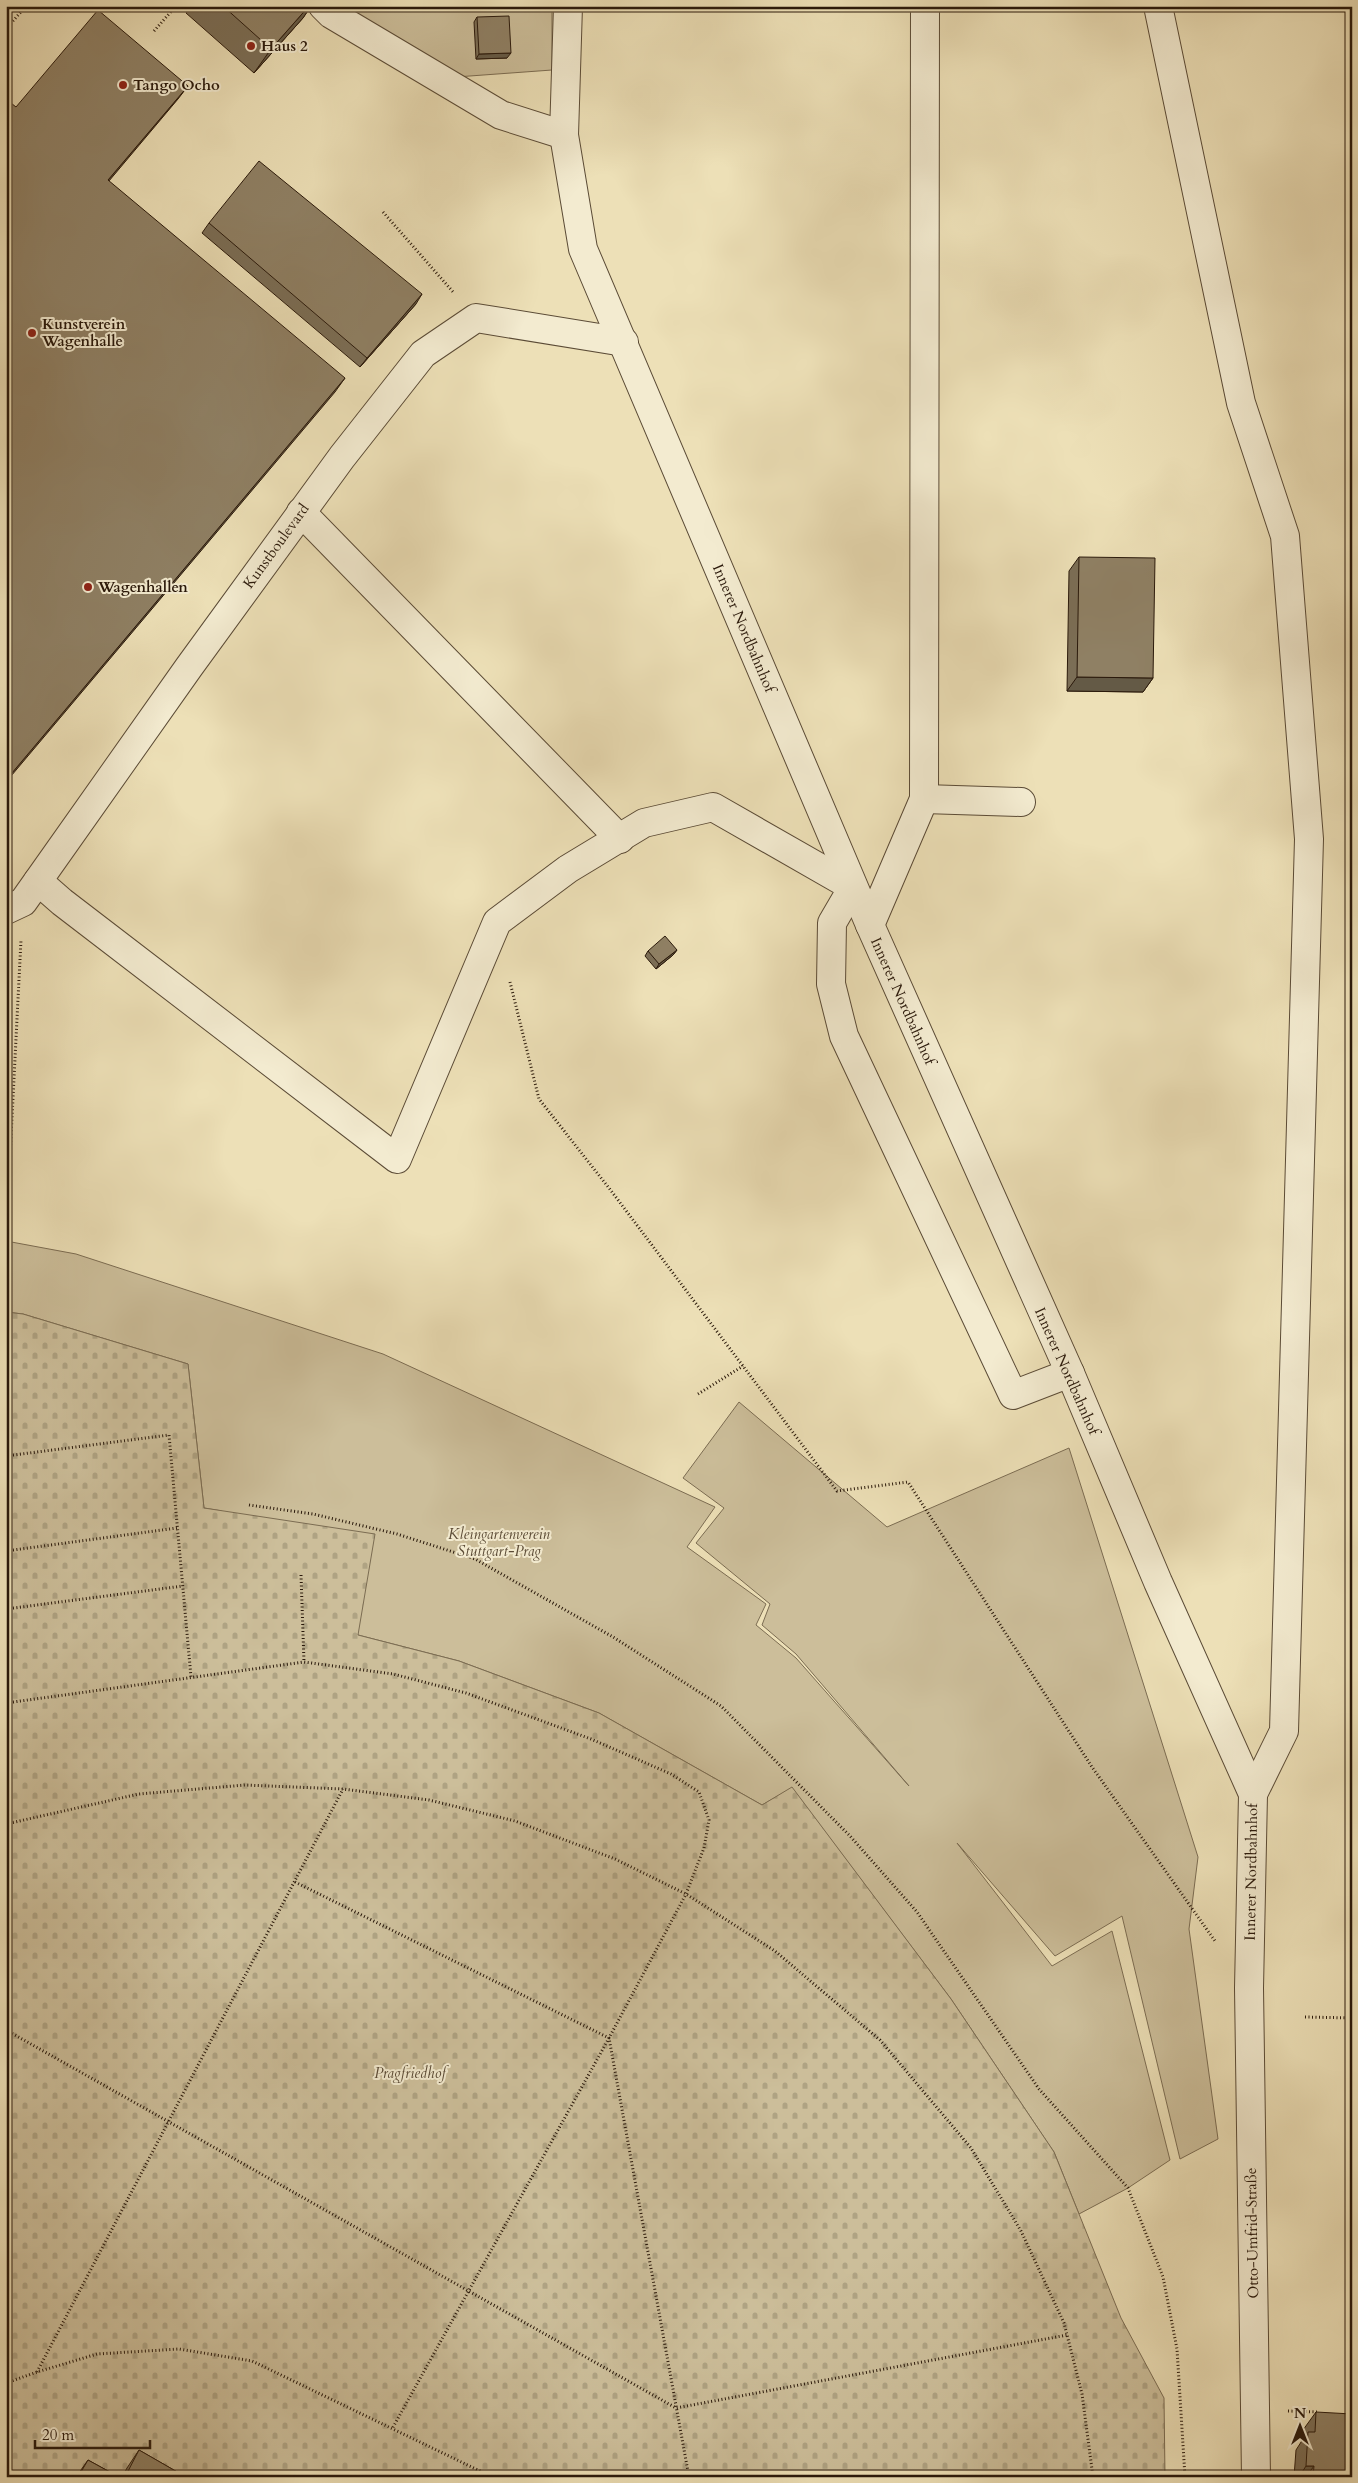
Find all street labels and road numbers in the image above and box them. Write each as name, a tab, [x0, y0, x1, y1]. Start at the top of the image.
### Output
street label: Kunstboulevard	[238, 500, 314, 592]
street label: Innerer Nordbahnhof	[708, 561, 781, 697]
street label: Innerer Nordbahnhof	[866, 934, 941, 1070]
street label: Innerer Nordbahnhof	[1030, 1304, 1105, 1440]
street label: Innerer Nordbahnhof	[1240, 1801, 1262, 1941]
street label: Otto-Umfrid-Straße	[1241, 2167, 1263, 2299]

